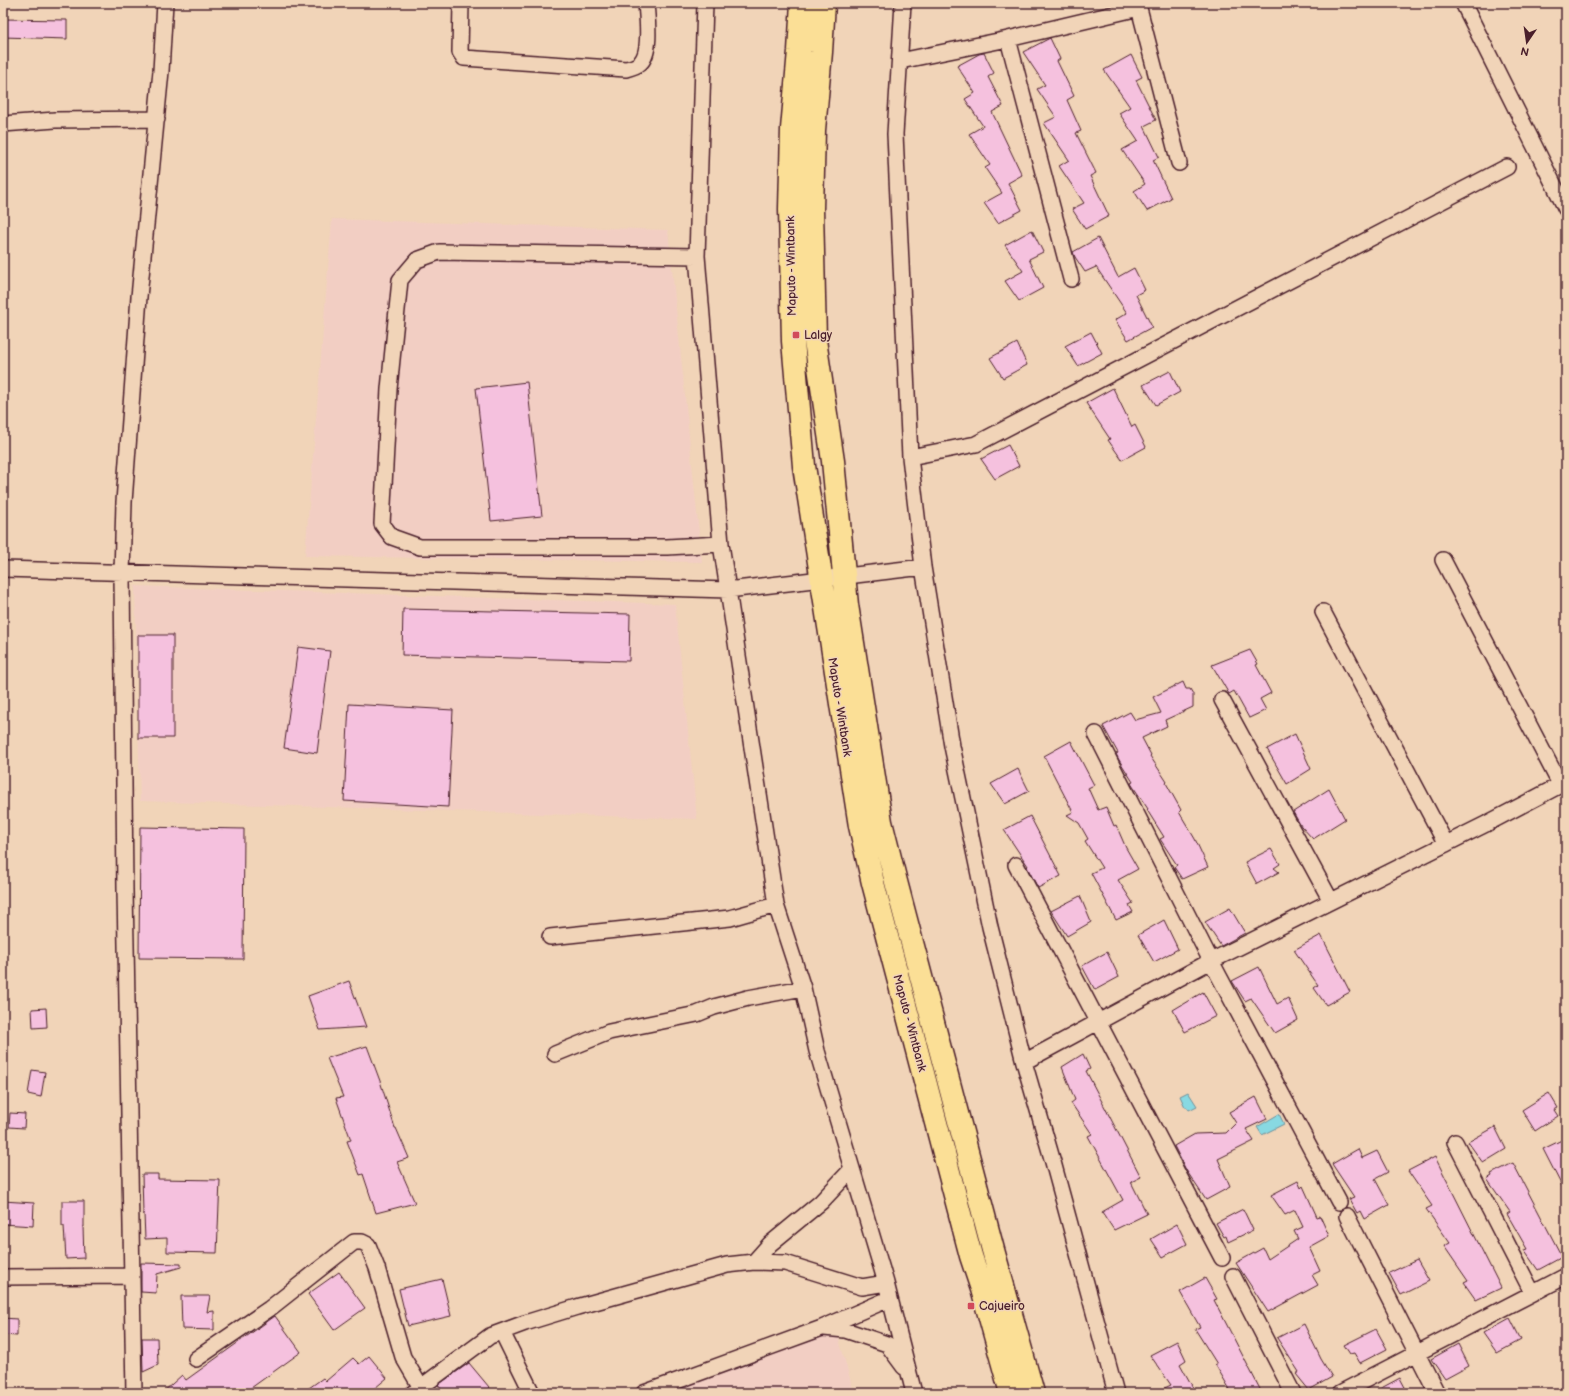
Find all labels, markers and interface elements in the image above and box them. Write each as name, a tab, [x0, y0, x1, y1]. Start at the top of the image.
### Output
north arrow	[1507, 22, 1547, 62]
text: N	[1519, 44, 1530, 59]
street label: Maputo - Wintbank	[783, 216, 800, 316]
place label: Lalgy	[804, 328, 833, 343]
marker: Lalgy	[791, 330, 801, 340]
street label: Maputo - Wintbank	[824, 656, 855, 758]
street label: Maputo - Wintbank	[889, 973, 930, 1074]
place label: Cajueiro	[979, 1299, 1025, 1314]
marker: Cajueiro	[966, 1301, 976, 1311]

